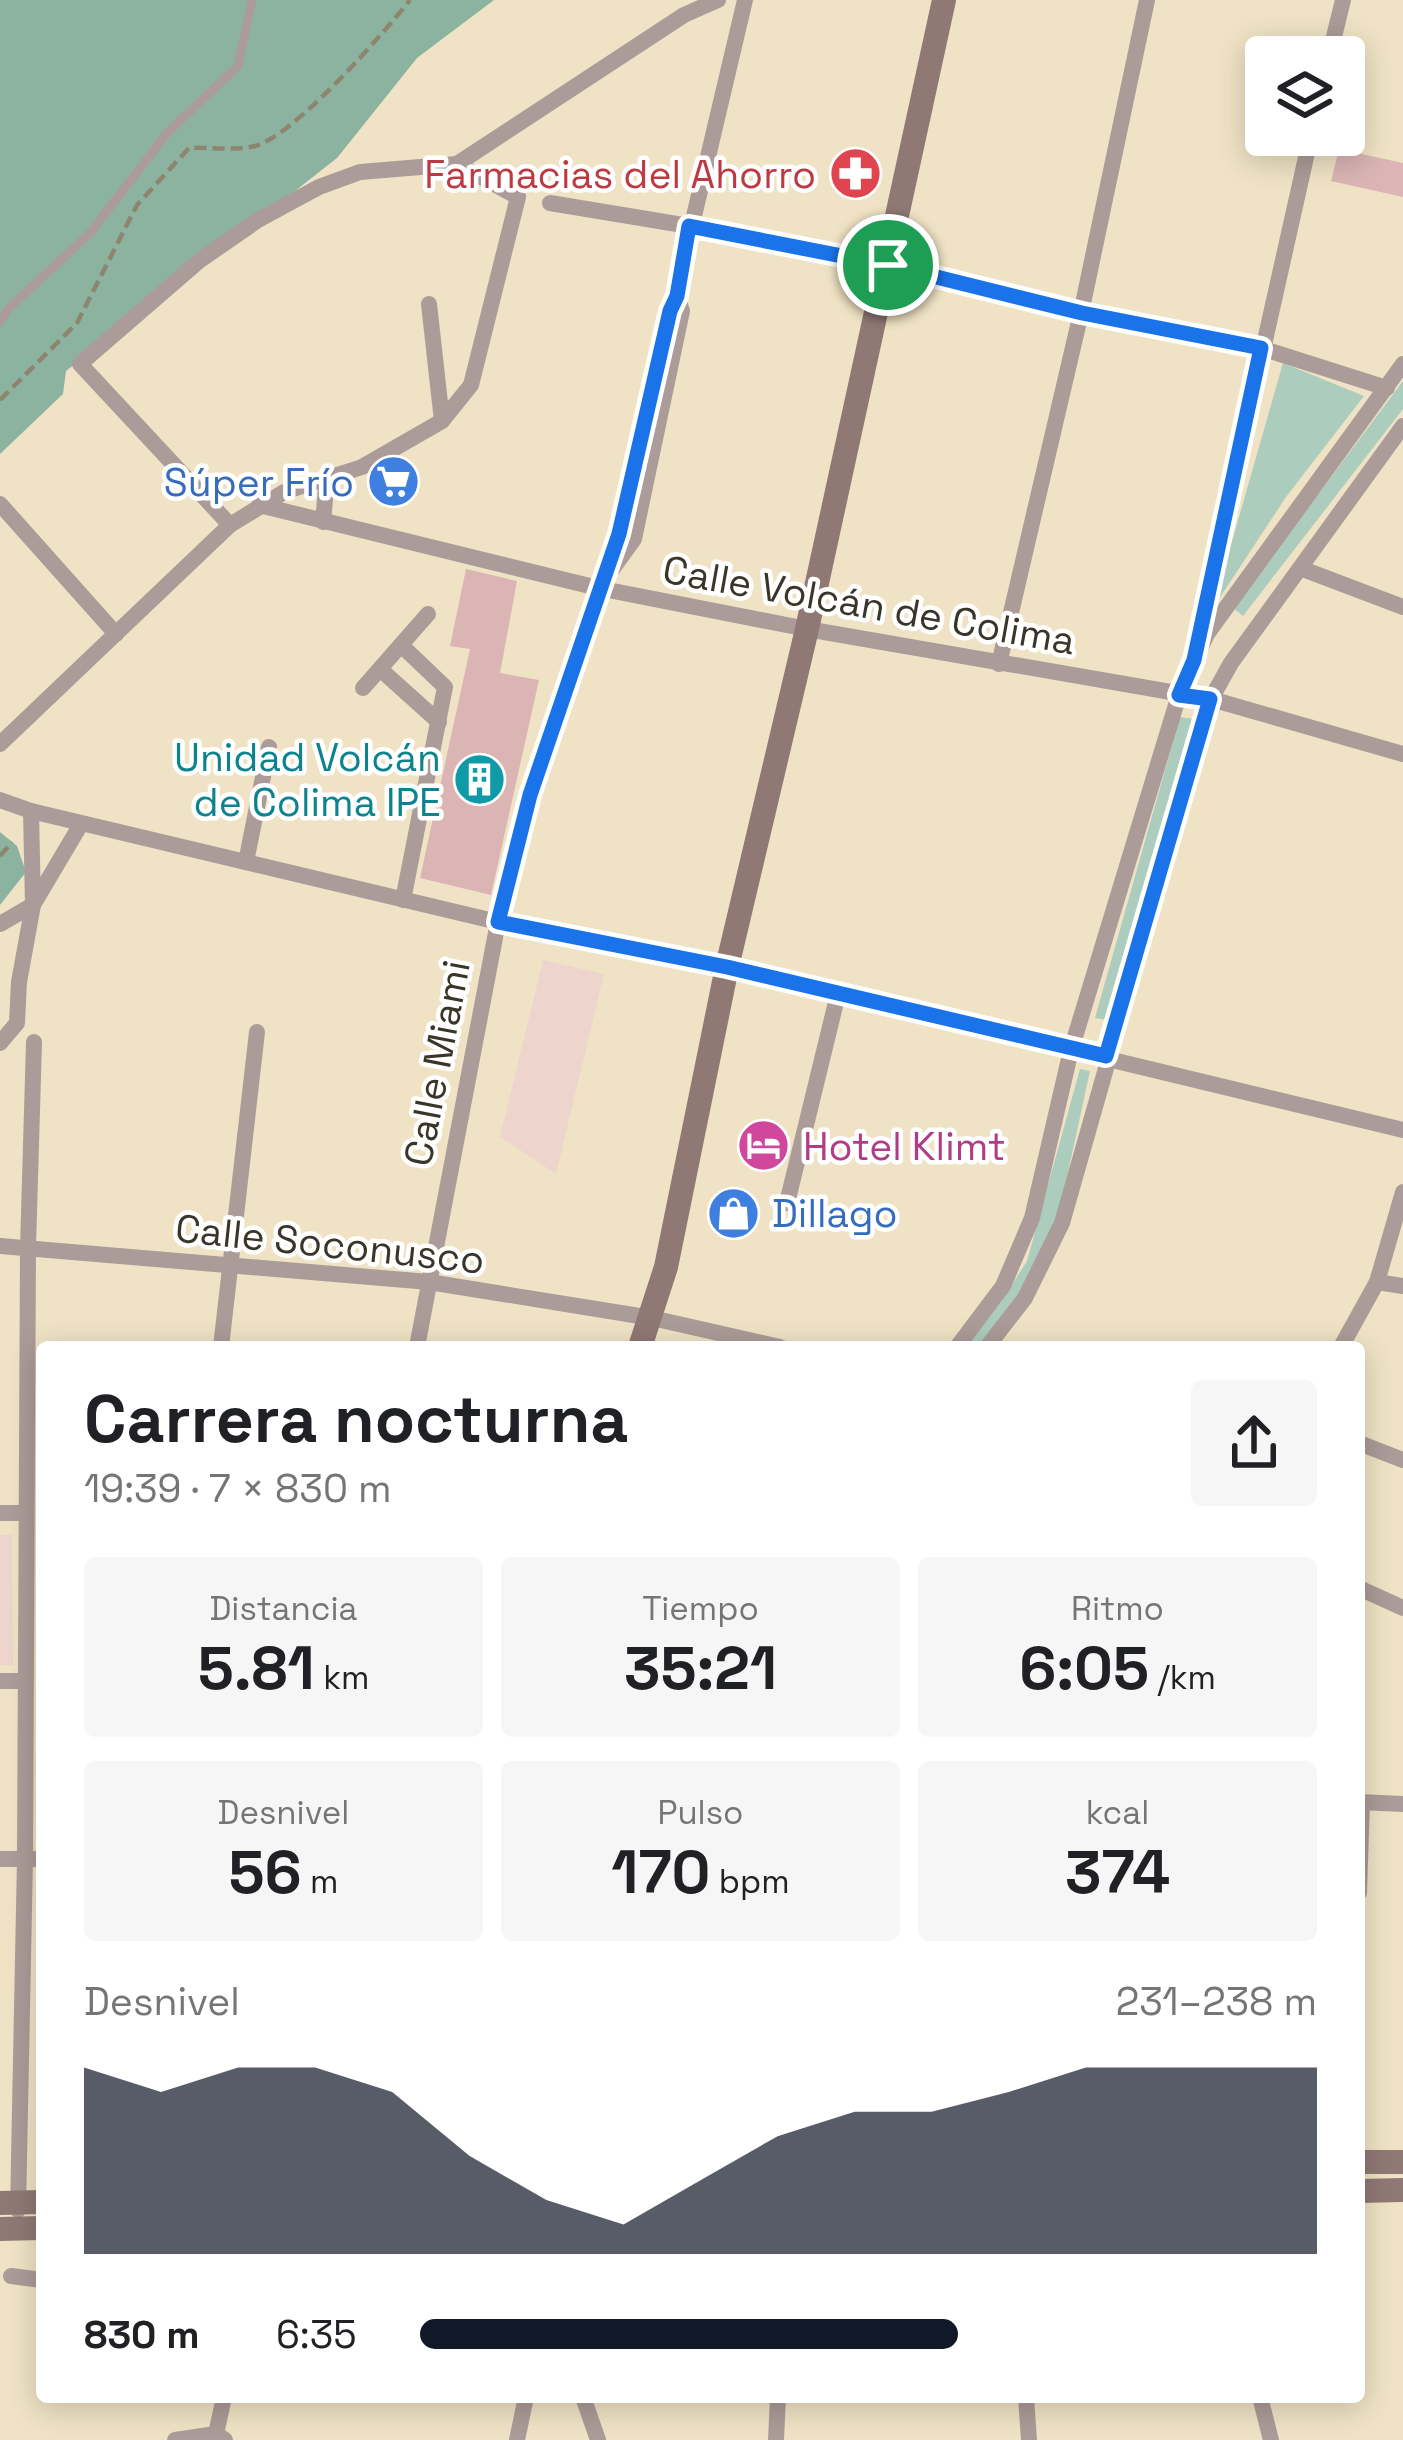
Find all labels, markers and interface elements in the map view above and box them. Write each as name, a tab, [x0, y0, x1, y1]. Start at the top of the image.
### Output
map controls	[1245, 36, 1365, 156]
button: layers	[1245, 36, 1365, 156]
pharmacy icon: Farmacias del Ahorro	[827, 146, 883, 202]
place label: Farmacias del Ahorro	[424, 150, 816, 199]
pin	[837, 214, 939, 316]
icon: arrive	[855, 232, 921, 298]
supermarket icon: Súper Frío	[365, 454, 421, 510]
place label: Súper Frío	[164, 458, 354, 507]
street label: Calle Volcán de Colima	[659, 545, 1079, 665]
place label: Unidad Volcán de Colima IPE	[174, 733, 441, 827]
building icon: Unidad Volcán de Colima IPE	[452, 751, 508, 807]
street label: Calle Miami	[393, 956, 481, 1170]
hotel icon: Hotel Klimt	[736, 1118, 792, 1174]
place label: Hotel Klimt	[803, 1122, 1006, 1171]
shop icon: Dillago	[705, 1185, 761, 1241]
place label: Dillago	[772, 1189, 898, 1238]
street label: Calle Soconusco	[173, 1203, 487, 1285]
text: Carrera nocturna	[84, 1377, 628, 1461]
button: share	[1191, 1380, 1317, 1506]
text: 19:39 · 7 × 830 m	[84, 1464, 391, 1513]
text: Distancia	[209, 1588, 358, 1630]
text: Tiempo	[642, 1588, 759, 1630]
text: Ritmo	[1071, 1588, 1164, 1630]
text: 5.81	[198, 1630, 315, 1707]
text: 35:21	[624, 1630, 777, 1707]
text: 6:05	[1019, 1630, 1149, 1707]
text: km	[315, 1657, 369, 1699]
text: /km	[1149, 1657, 1216, 1699]
text: Desnivel	[218, 1792, 349, 1834]
text: Pulso	[658, 1792, 743, 1834]
text: kcal	[1086, 1792, 1149, 1834]
text: 56	[229, 1834, 302, 1911]
text: 170	[611, 1834, 710, 1911]
text: 374	[1065, 1834, 1170, 1911]
text: m	[302, 1861, 338, 1903]
text: bpm	[710, 1861, 790, 1903]
text: Desnivel	[84, 1977, 240, 2026]
text: 231–238 m	[1116, 1977, 1317, 2026]
text: 830 m	[84, 2310, 200, 2359]
text: 6:35	[276, 2310, 357, 2359]

